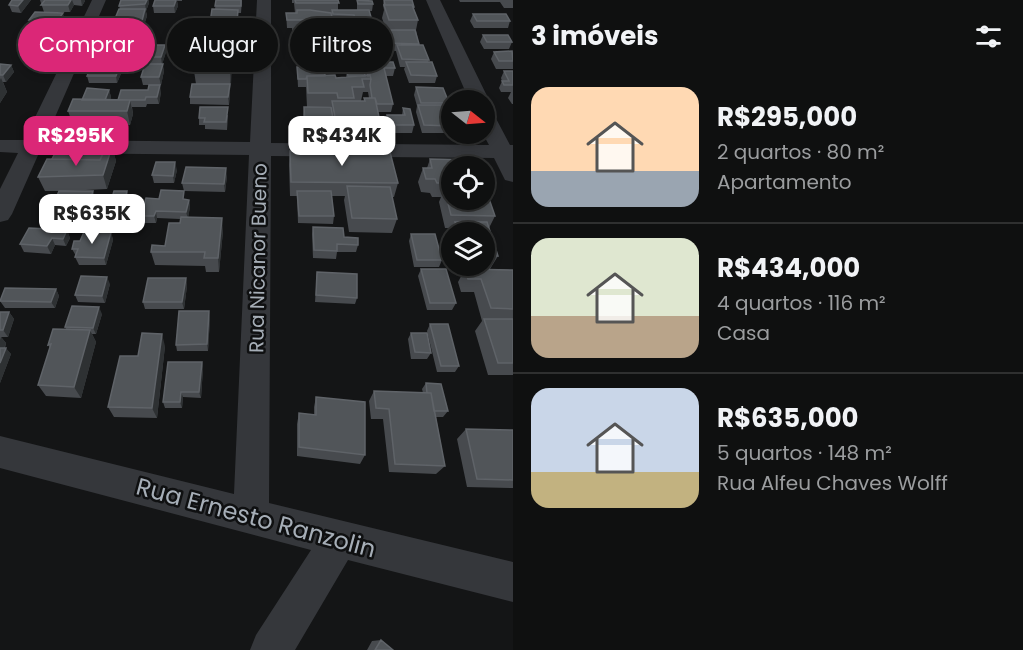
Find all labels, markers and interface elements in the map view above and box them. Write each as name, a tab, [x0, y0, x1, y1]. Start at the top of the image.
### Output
chip: Comprar	[18, 18, 155, 72]
chip: Alugar	[167, 18, 278, 72]
chip: Filtros	[290, 18, 393, 72]
text: 3 imóveis	[531, 18, 658, 54]
icon: filters	[972, 20, 1005, 53]
north arrow	[441, 90, 495, 144]
map controls	[441, 90, 495, 276]
text: R$295,000	[717, 99, 857, 135]
icon: home	[579, 111, 651, 183]
pin: R$295K	[27, 116, 125, 167]
pin: R$434K	[293, 116, 391, 167]
text: R$295K	[38, 121, 114, 149]
text: R$434K	[302, 121, 382, 149]
text: 2 quartos · 80 m²	[717, 138, 884, 166]
button: locate	[441, 156, 495, 210]
street label: Rua Nicanor Bueno	[242, 163, 274, 353]
text: Apartamento	[717, 168, 852, 196]
pin: R$635K	[43, 194, 141, 245]
text: R$635K	[53, 199, 131, 227]
button: layers	[441, 222, 495, 276]
text: R$434,000	[717, 250, 860, 286]
icon: home	[579, 262, 651, 334]
text: 4 quartos · 116 m²	[717, 289, 886, 317]
text: Casa	[717, 319, 770, 347]
text: R$635,000	[717, 400, 859, 436]
icon: home	[579, 412, 651, 484]
text: 5 quartos · 148 m²	[717, 439, 892, 467]
text: Rua Alfeu Chaves Wolff	[717, 469, 948, 497]
street label: Rua Ernesto Ranzolin	[133, 470, 380, 565]

